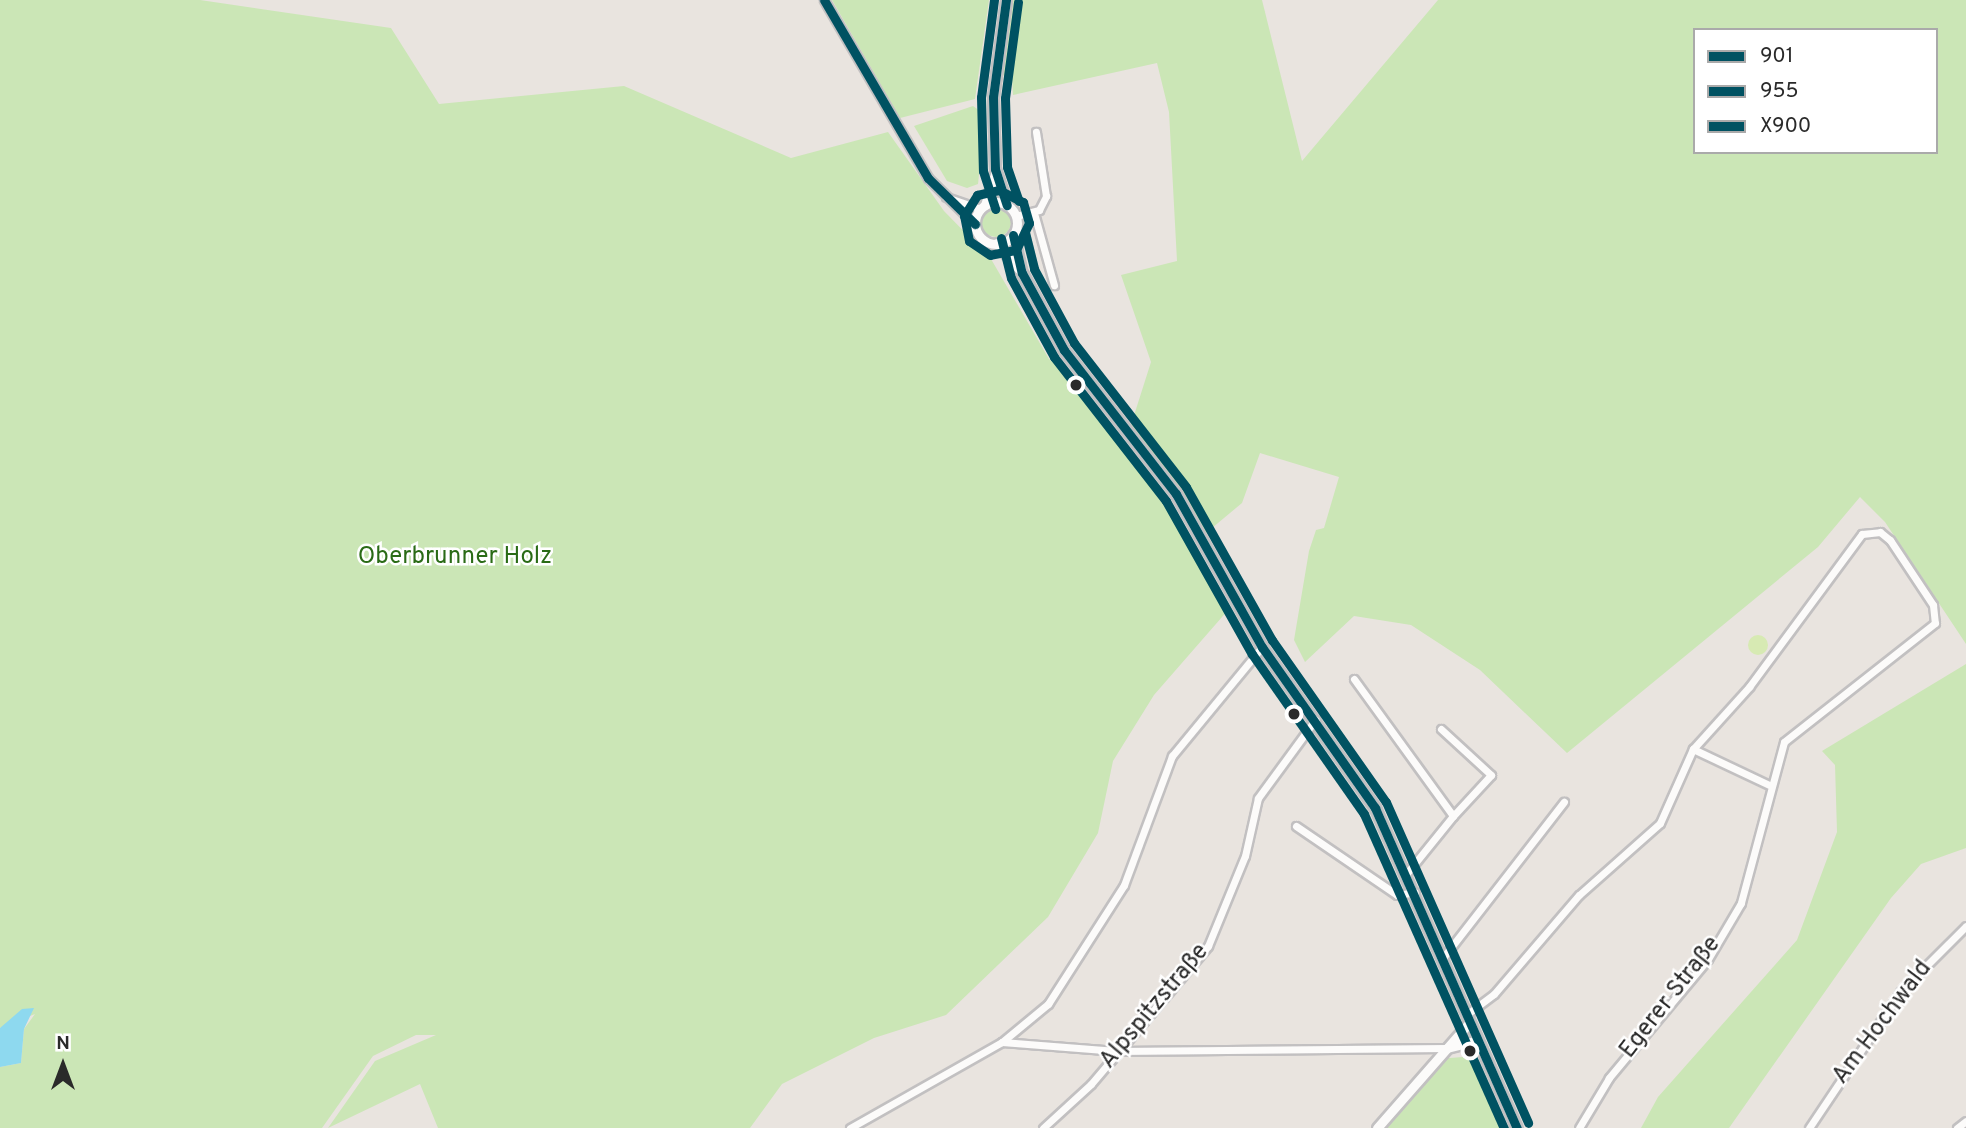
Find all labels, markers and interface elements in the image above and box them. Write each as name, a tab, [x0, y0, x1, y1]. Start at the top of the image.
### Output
legend	[1693, 28, 1938, 154]
text: 901	[1760, 43, 1794, 70]
text: 955	[1760, 78, 1799, 105]
text: X900	[1760, 113, 1811, 140]
unlabelled marker	[1069, 378, 1083, 392]
park label: Oberbrunner Holz	[358, 544, 552, 572]
unlabelled marker	[1287, 707, 1301, 721]
street label: Egerer Straße	[1614, 931, 1728, 1065]
street label: Alpspitzstraße	[1094, 939, 1216, 1075]
street label: Am Hochwald	[1827, 955, 1939, 1091]
north arrow	[28, 1030, 98, 1100]
text: N	[56, 1032, 70, 1056]
unlabelled marker	[1463, 1044, 1477, 1058]

